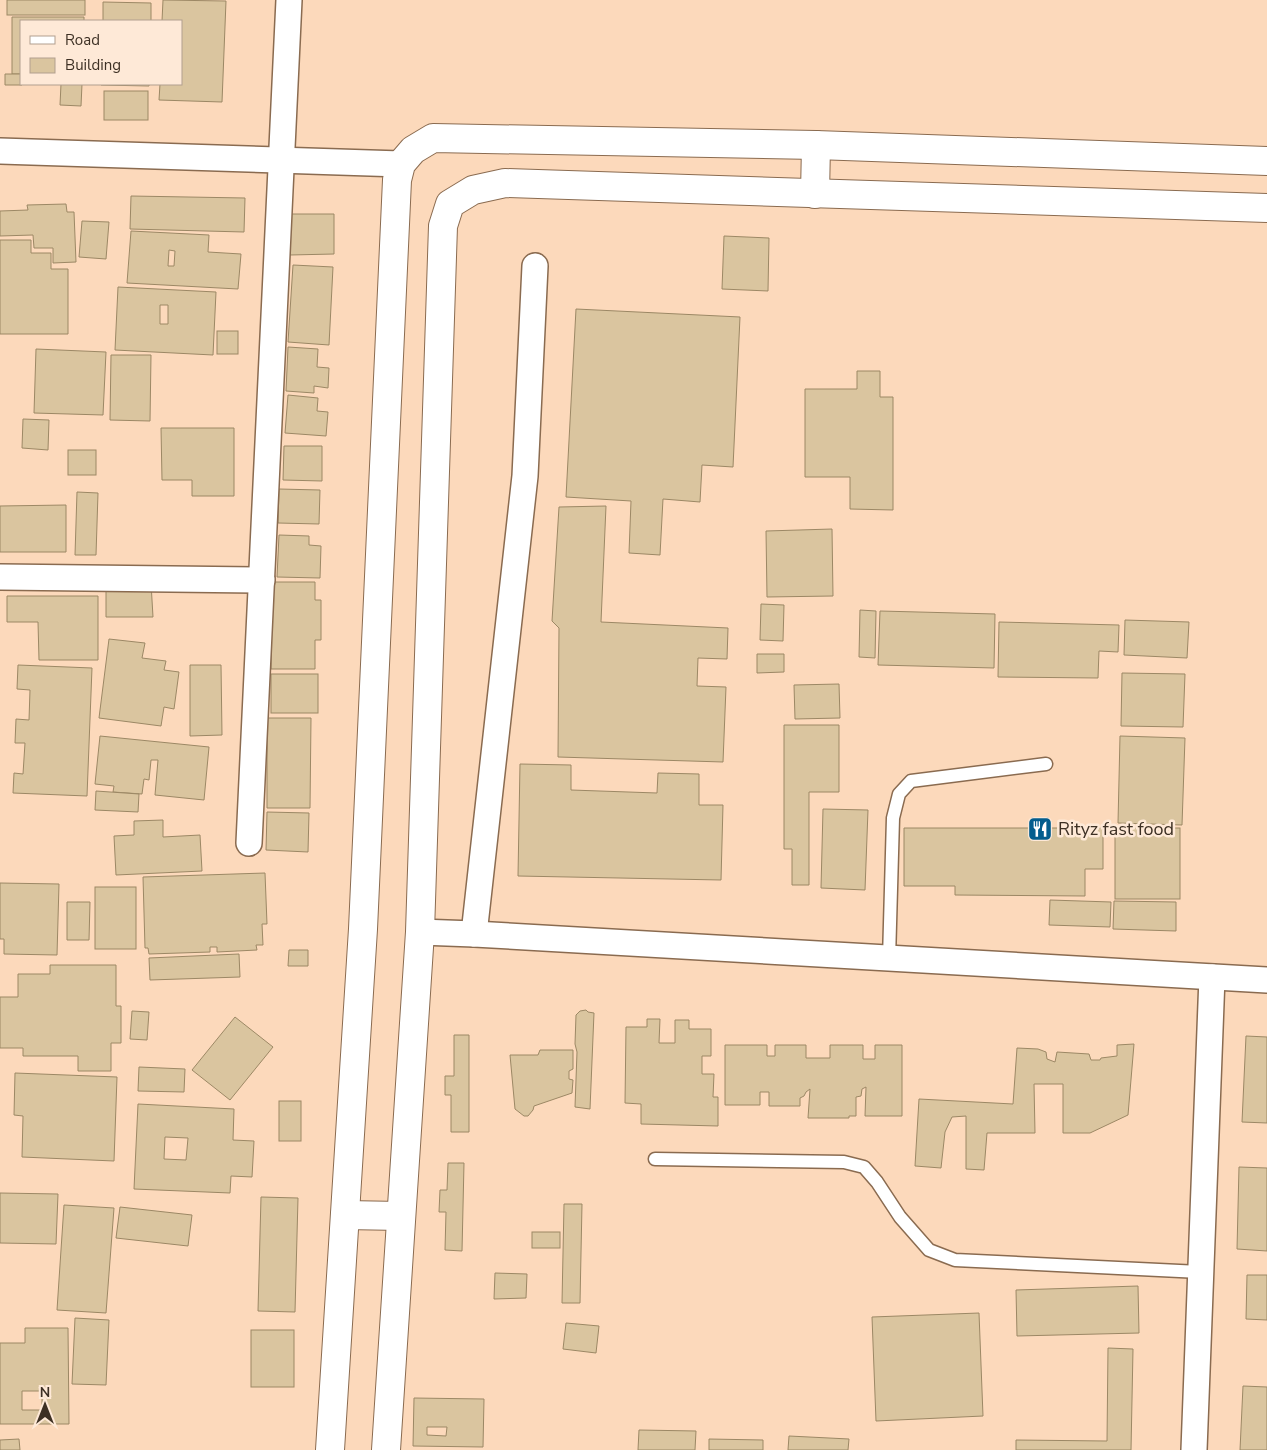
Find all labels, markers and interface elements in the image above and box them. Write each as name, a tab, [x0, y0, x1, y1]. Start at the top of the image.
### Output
legend	[20, 20, 182, 85]
text: Road	[65, 30, 100, 50]
text: Building	[65, 55, 121, 75]
restaurant icon: Rityz fast food	[1027, 816, 1053, 842]
place label: Rityz fast food	[1058, 817, 1174, 841]
north arrow	[20, 1380, 70, 1430]
text: N	[40, 1383, 50, 1402]

